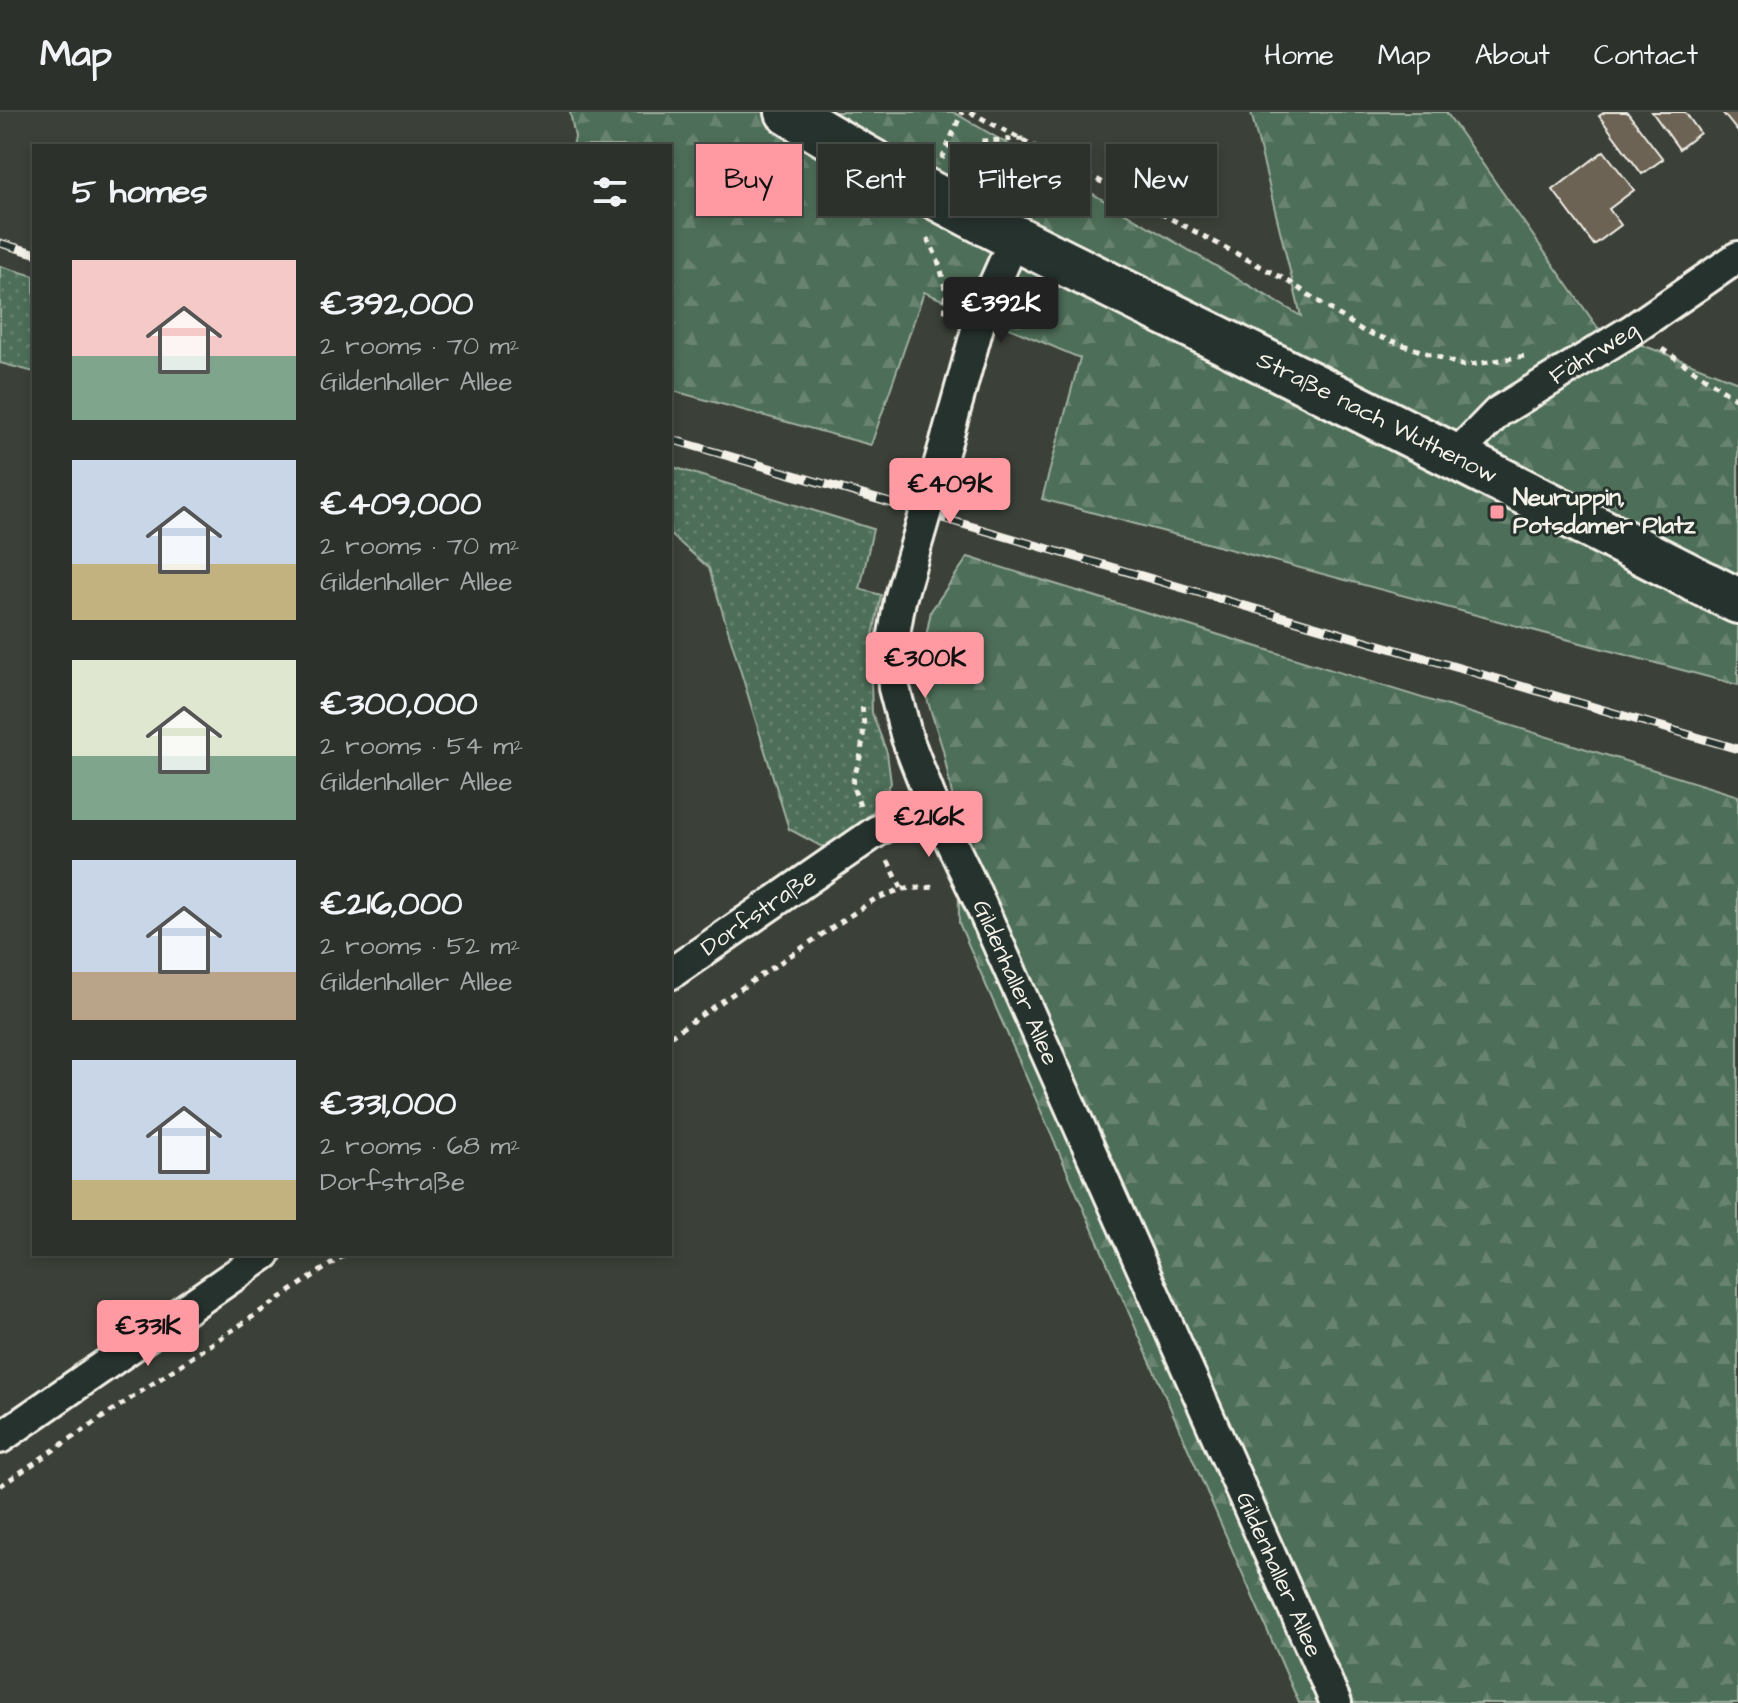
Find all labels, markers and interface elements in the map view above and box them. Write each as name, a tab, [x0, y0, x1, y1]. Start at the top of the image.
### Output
text: Map	[40, 29, 112, 81]
text: Home	[1264, 36, 1334, 75]
text: Map	[1378, 36, 1431, 75]
text: About	[1475, 36, 1550, 75]
text: Contact	[1594, 36, 1698, 75]
chip: Buy	[696, 144, 802, 216]
chip: Rent	[818, 144, 934, 216]
chip: Filters	[950, 144, 1090, 216]
chip: New	[1106, 144, 1217, 216]
text: 5 homes	[72, 168, 208, 216]
icon: filters	[588, 170, 632, 214]
pin: €392K	[945, 277, 1057, 345]
text: €392,000	[320, 280, 474, 328]
text: €392K	[961, 285, 1041, 321]
icon: home	[136, 292, 232, 388]
street label: Fährweg	[1543, 313, 1645, 394]
text: 2 rooms · 70 m²	[320, 328, 519, 364]
street label: Straße nach Wuthenow	[1251, 343, 1503, 493]
text: Gildenhaller Allee	[320, 364, 513, 400]
pin: €409K	[894, 458, 1006, 526]
text: €409K	[907, 466, 993, 502]
text: €409,000	[320, 480, 481, 528]
place label: Neuruppin, Potsdamer Platz	[1513, 481, 1697, 543]
icon: home	[136, 492, 232, 588]
marker: Neuruppin, Potsdamer Platz	[1488, 503, 1506, 521]
text: 2 rooms · 70 m²	[320, 528, 519, 564]
text: Gildenhaller Allee	[320, 564, 513, 600]
pin: €300K	[869, 632, 981, 700]
text: €300K	[884, 640, 966, 676]
text: €300,000	[320, 680, 478, 728]
icon: home	[136, 692, 232, 788]
text: 2 rooms · 54 m²	[320, 728, 523, 764]
text: Gildenhaller Allee	[320, 764, 513, 800]
pin: €216K	[873, 791, 985, 859]
text: €216K	[894, 799, 964, 835]
street label: Dorfstraße	[694, 861, 824, 965]
text: €216,000	[320, 880, 463, 928]
icon: home	[136, 892, 232, 988]
street label: Gildenhaller Allee	[964, 894, 1067, 1071]
text: 2 rooms · 52 m²	[320, 928, 520, 964]
text: Gildenhaller Allee	[320, 964, 513, 1000]
text: €331,000	[320, 1080, 456, 1128]
icon: home	[136, 1092, 232, 1188]
text: 2 rooms · 68 m²	[320, 1128, 520, 1164]
text: Dorfstraße	[320, 1164, 465, 1200]
pin: €331K	[92, 1300, 204, 1368]
text: €331K	[115, 1308, 181, 1344]
street label: Gildenhaller Allee	[1227, 1486, 1331, 1663]

